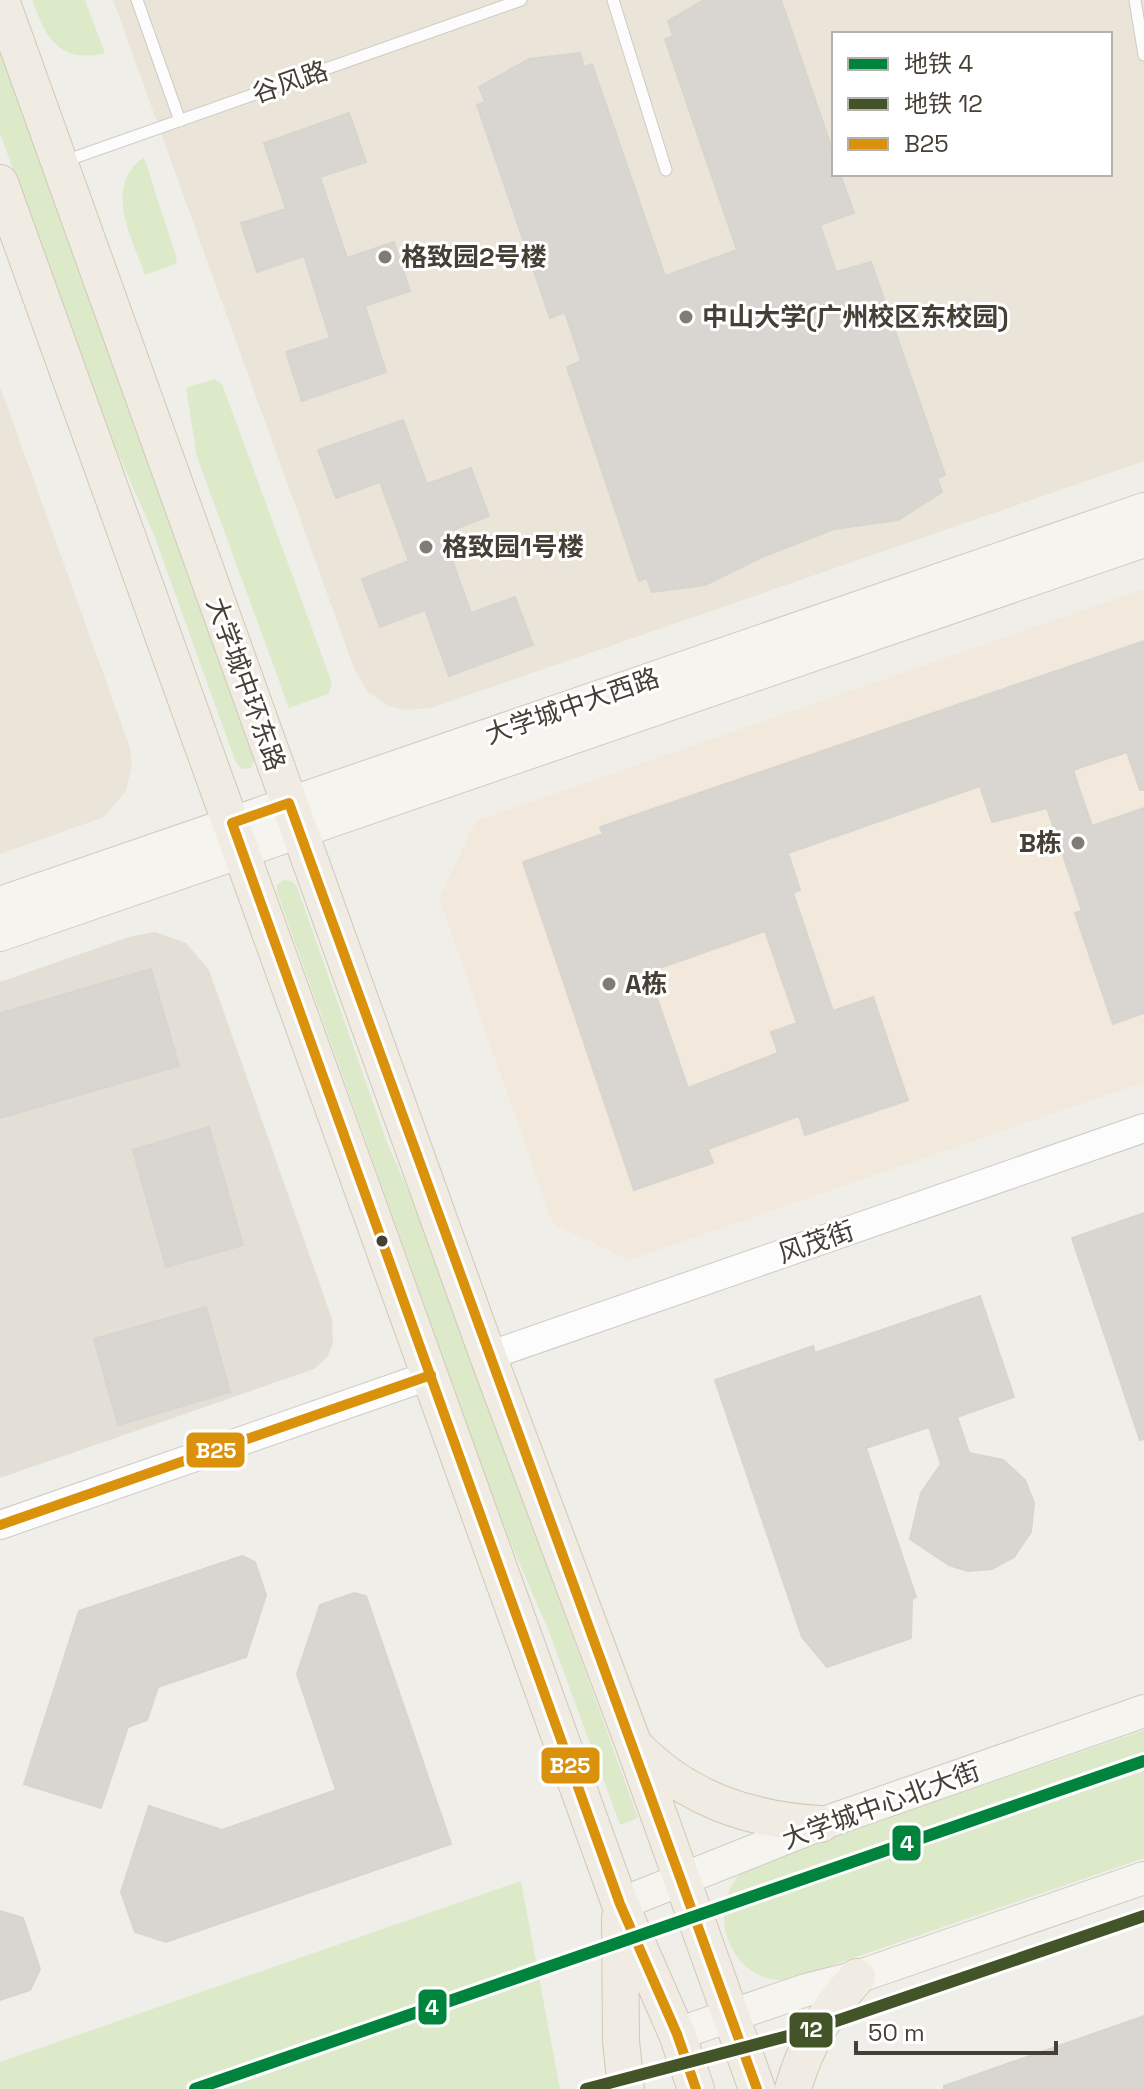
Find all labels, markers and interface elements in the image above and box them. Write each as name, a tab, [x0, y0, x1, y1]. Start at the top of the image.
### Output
legend	[832, 32, 1112, 176]
text: 地铁 4	[904, 48, 973, 79]
street label: 谷风路	[248, 53, 332, 111]
text: 地铁 12	[904, 88, 983, 119]
text: B25	[904, 128, 949, 159]
place label: 格致园2号楼	[401, 240, 546, 274]
marker: 格致园2号楼	[376, 248, 394, 266]
place label: 中山大学(广州校区东校园)	[702, 300, 1009, 334]
marker: 中山大学(广州校区东校园)	[677, 308, 695, 326]
place label: 格致园1号楼	[442, 530, 584, 564]
marker: 格致园1号楼	[417, 538, 435, 556]
street label: 大学城中环东路	[199, 593, 293, 775]
street label: 大学城中大西路	[480, 660, 664, 752]
place label: B栋	[1019, 826, 1062, 860]
marker: B栋	[1069, 834, 1087, 852]
place label: A栋	[625, 967, 667, 1001]
marker: A栋	[600, 975, 618, 993]
street label: 风茂街	[774, 1213, 858, 1271]
unlabelled marker	[374, 1233, 390, 1249]
line badge: B25	[185, 1431, 246, 1469]
text: B25	[196, 1436, 236, 1464]
line badge: B25	[540, 1746, 601, 1785]
text: B25	[550, 1751, 590, 1779]
street label: 大学城中心北大街	[777, 1753, 985, 1857]
line badge: 4	[891, 1824, 922, 1862]
text: 4	[900, 1829, 914, 1857]
line badge: 4	[417, 1988, 448, 2026]
text: 4	[425, 1993, 439, 2021]
scale bar	[856, 2005, 1056, 2055]
line badge: 12	[788, 2011, 834, 2049]
text: 12	[799, 2015, 823, 2043]
text: 50 m	[868, 2017, 925, 2048]

